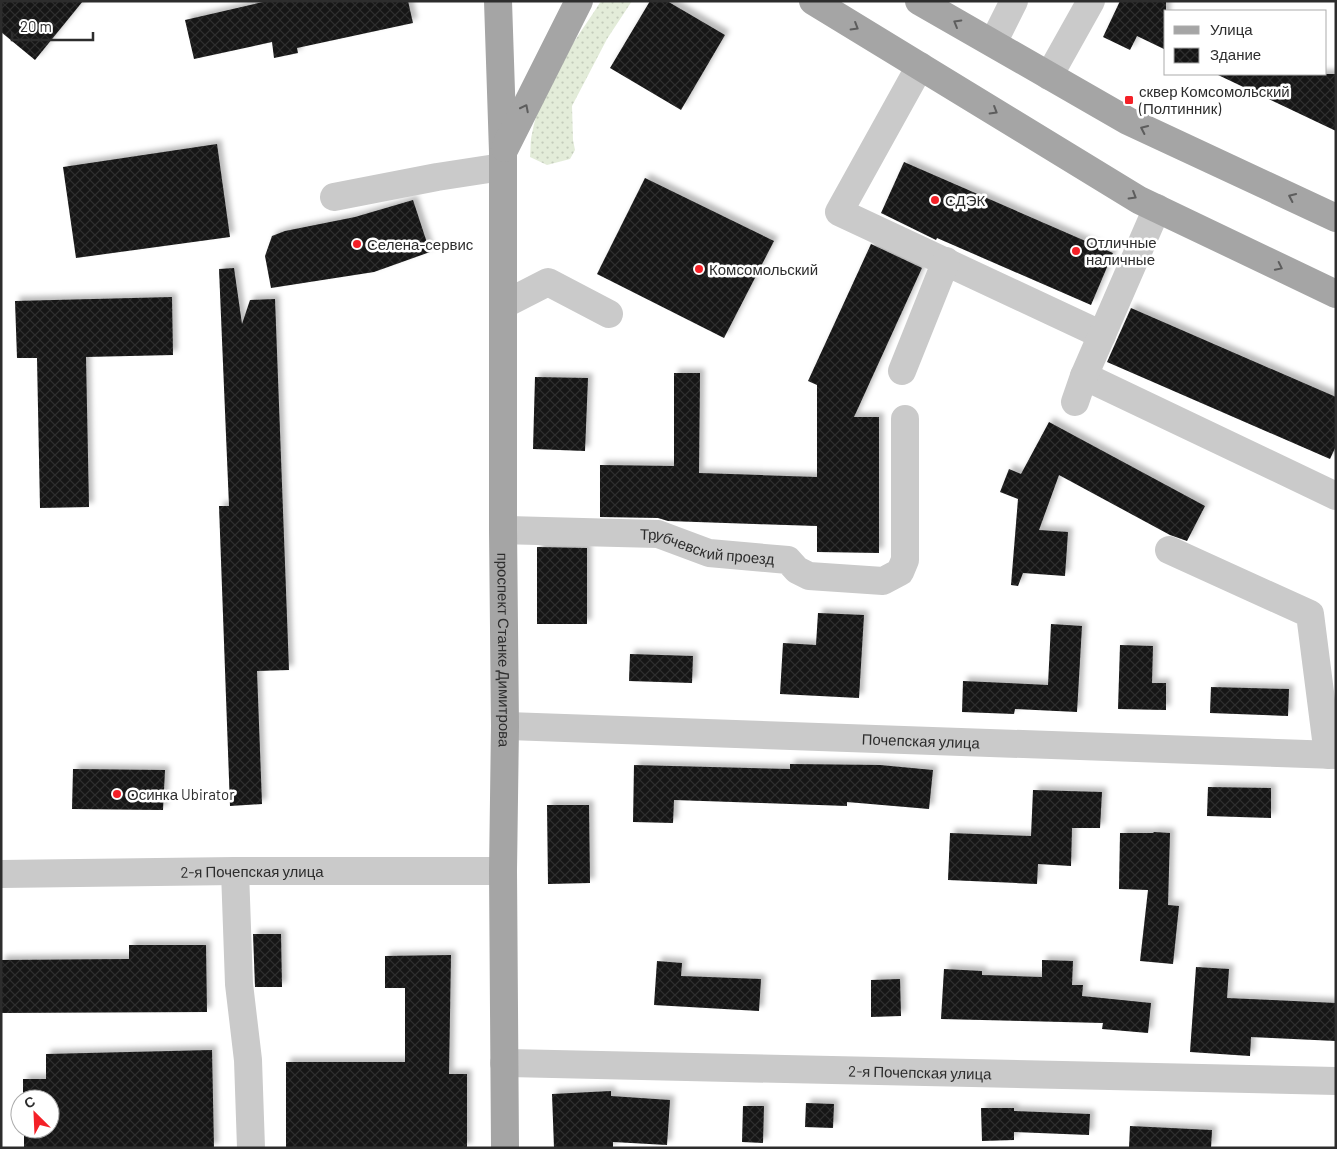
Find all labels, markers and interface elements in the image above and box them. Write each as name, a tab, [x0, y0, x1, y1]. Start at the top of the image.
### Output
scale bar	[12, 10, 94, 42]
legend	[1164, 10, 1327, 75]
text: 20 m	[20, 17, 52, 35]
one-way arrow	[953, 19, 962, 29]
one-way arrow	[850, 20, 859, 30]
text: Улица	[1210, 20, 1253, 38]
text: Здание	[1210, 45, 1261, 63]
place label: сквер Комсомольский (Полтинник)	[1138, 82, 1290, 117]
marker: сквер Комсомольский (Полтинник)	[1123, 94, 1135, 106]
one-way arrow	[519, 105, 529, 114]
one-way arrow	[988, 105, 997, 115]
one-way arrow	[1140, 125, 1149, 135]
one-way arrow	[1127, 189, 1136, 199]
place label: СДЭК	[945, 191, 985, 209]
marker: СДЭК	[929, 194, 941, 206]
one-way arrow	[1288, 194, 1297, 204]
place label: Отличные наличные	[1086, 233, 1157, 268]
place label: Селена-сервис	[367, 235, 474, 253]
marker: Селена-сервис	[351, 238, 363, 250]
marker: Отличные наличные	[1070, 245, 1082, 257]
place label: Комсомольский	[709, 260, 818, 278]
one-way arrow	[1274, 261, 1283, 271]
marker: Комсомольский	[693, 263, 705, 275]
street label: Трубчевский проезд	[640, 525, 775, 568]
street label: проспект Станке Димитрова	[494, 552, 514, 748]
street label: Почепская улица	[861, 729, 981, 752]
place label: Осинка Ubirator	[127, 785, 235, 803]
marker: Осинка Ubirator	[111, 788, 123, 800]
street label: 2-я Почепская улица	[180, 862, 324, 881]
street label: 2-я Почепская улица	[848, 1061, 992, 1083]
north arrow	[10, 1089, 60, 1139]
text: С	[21, 1092, 38, 1111]

